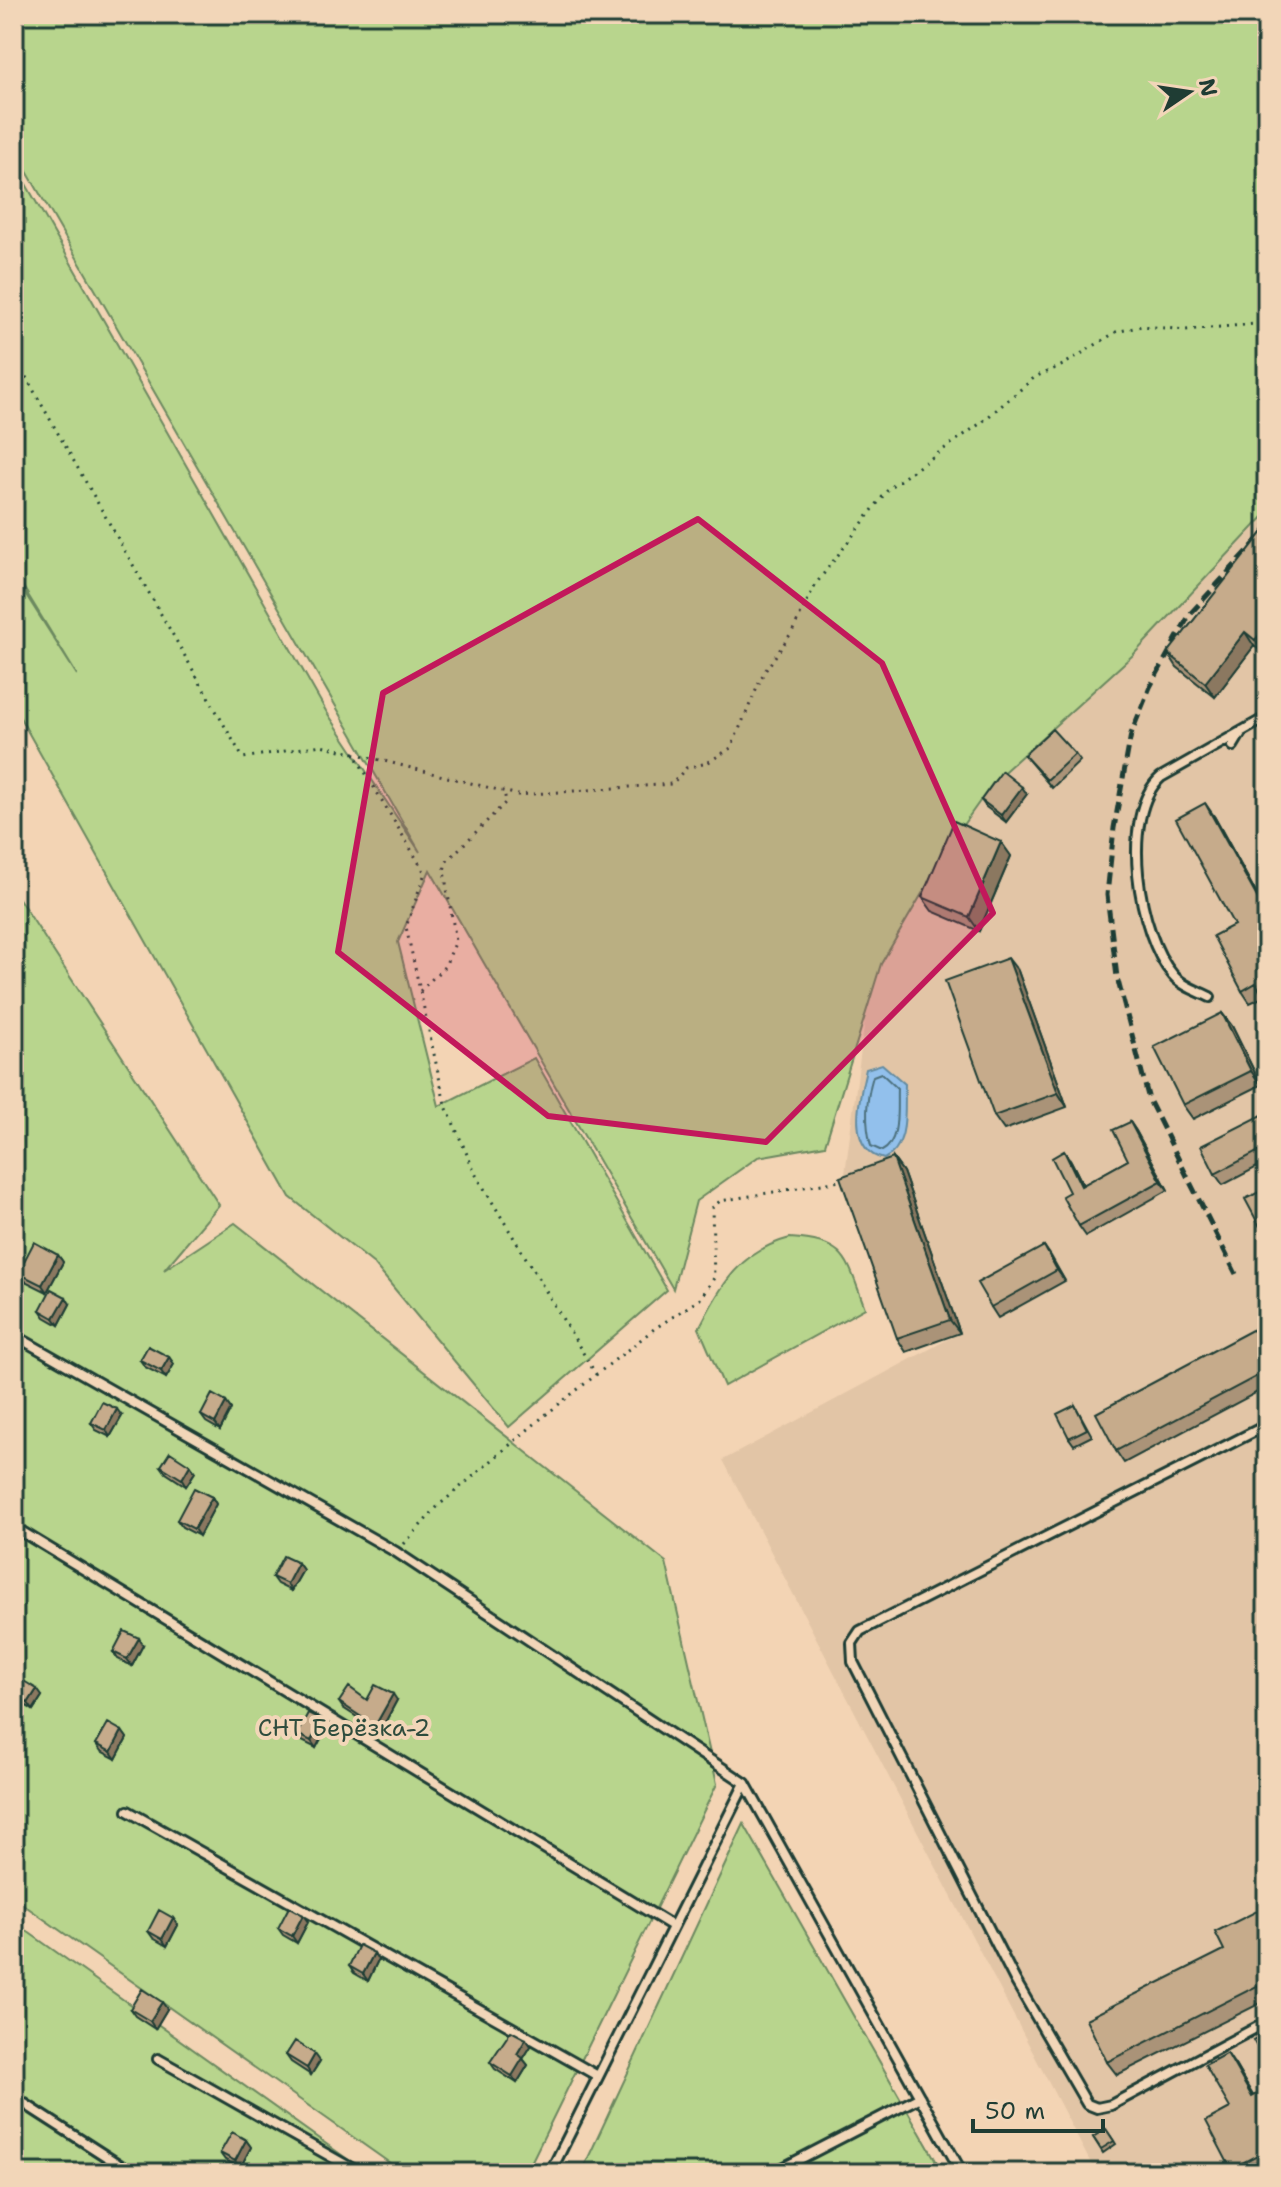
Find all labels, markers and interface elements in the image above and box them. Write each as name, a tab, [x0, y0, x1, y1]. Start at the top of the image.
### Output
north arrow	[1149, 52, 1229, 132]
text: N	[1192, 76, 1224, 99]
park label: СНТ Берёзка-2	[258, 1712, 430, 1744]
scale bar	[973, 2083, 1103, 2133]
text: 50 m	[985, 2095, 1045, 2127]

